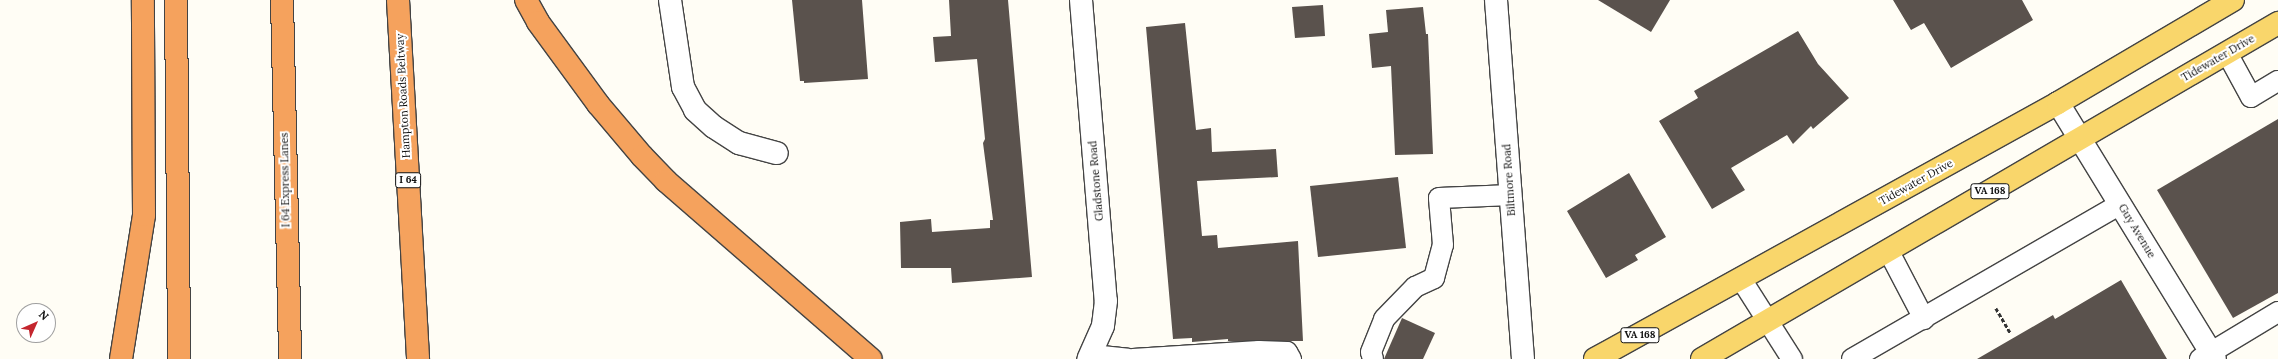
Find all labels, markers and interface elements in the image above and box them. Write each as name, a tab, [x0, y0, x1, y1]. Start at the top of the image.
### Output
street label: Tidewater Drive	[2179, 32, 2257, 84]
street label: Hampton Roads Beltway	[393, 33, 413, 159]
street label: I 64 Express Lanes	[278, 133, 292, 227]
street label: Gladstone Road	[1086, 140, 1106, 222]
street label: Biltmore Road	[1500, 143, 1518, 217]
street label: Tidewater Drive	[1877, 156, 1955, 208]
road number: I 64	[395, 172, 421, 188]
road number: VA 168	[1970, 183, 2010, 199]
street label: Guy Avenue	[2116, 201, 2158, 261]
north arrow	[16, 303, 56, 343]
text: N	[36, 307, 52, 323]
road number: VA 168	[1620, 327, 1660, 343]

